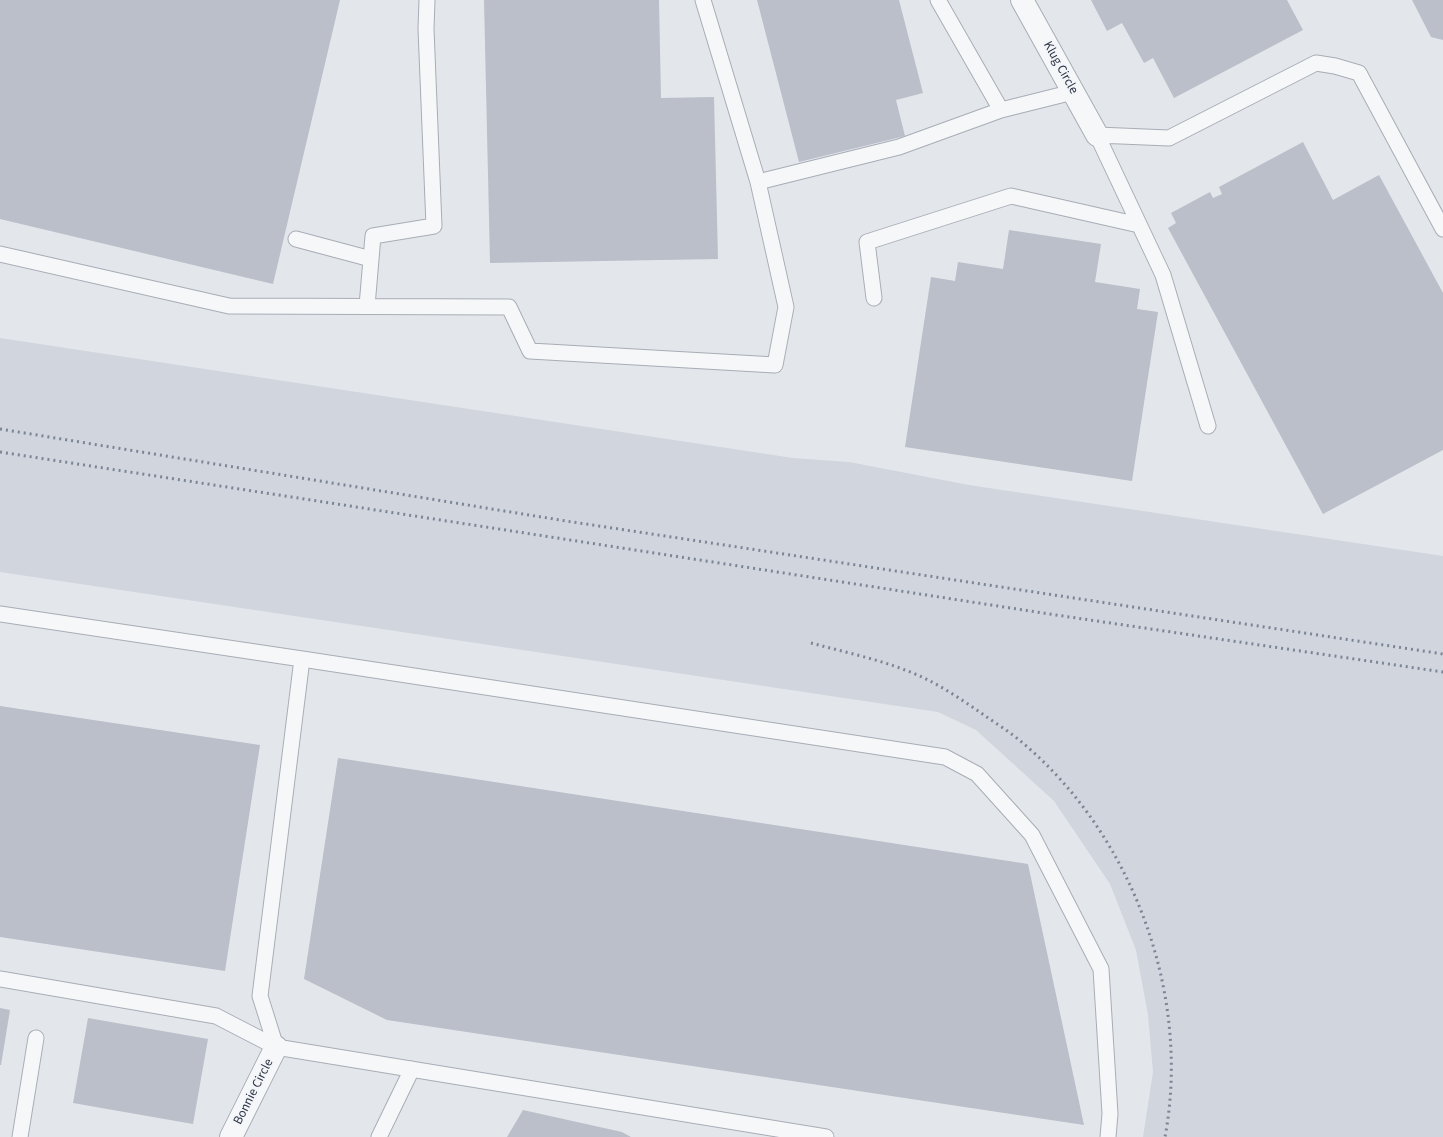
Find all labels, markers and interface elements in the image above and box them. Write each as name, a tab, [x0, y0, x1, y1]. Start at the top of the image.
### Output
street label: Klug Circle	[1039, 39, 1081, 97]
street label: Bonnie Circle	[231, 1056, 277, 1128]

